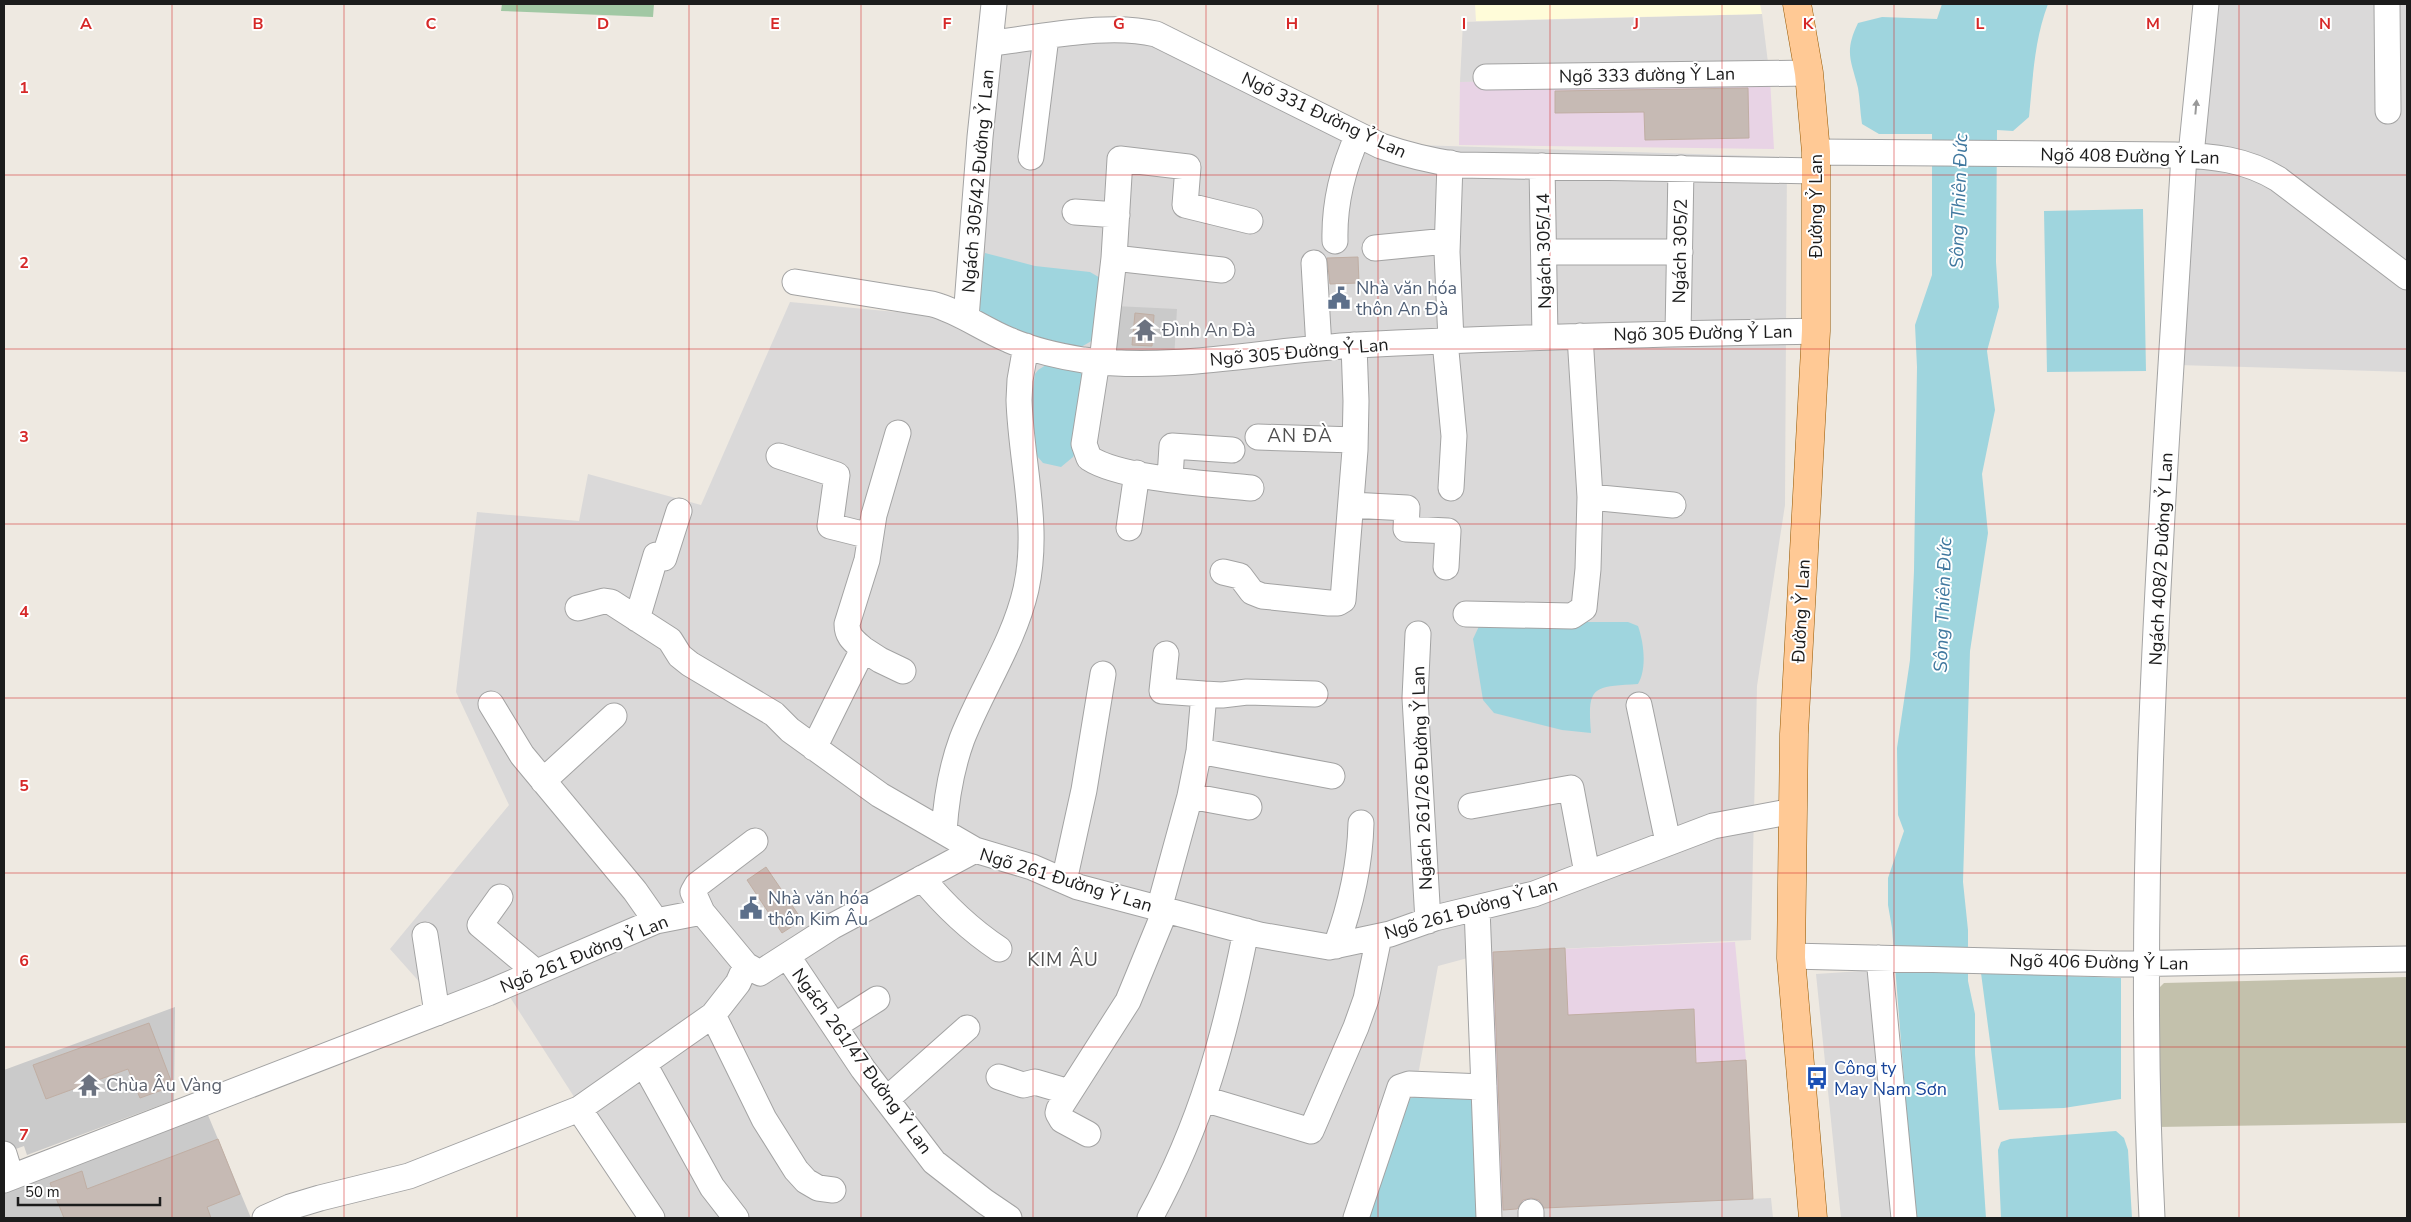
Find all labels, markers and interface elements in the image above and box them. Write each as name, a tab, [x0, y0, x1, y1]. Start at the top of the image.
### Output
text: A	[80, 13, 92, 35]
text: B	[252, 13, 264, 35]
text: C	[426, 13, 437, 35]
text: D	[597, 13, 609, 35]
text: E	[770, 13, 780, 35]
text: F	[943, 13, 952, 35]
text: G	[1113, 13, 1125, 35]
text: H	[1286, 13, 1298, 35]
text: I	[1462, 13, 1466, 35]
text: J	[1632, 13, 1639, 35]
text: K	[1803, 13, 1815, 35]
text: L	[1976, 13, 1985, 35]
text: M	[2146, 13, 2160, 35]
text: N	[2319, 13, 2331, 35]
street label: Ngõ 333 đường Ỷ Lan	[1559, 61, 1735, 89]
street label: Ngõ 331 Đường Ỷ Lan	[1238, 66, 1410, 164]
street label: Ngách 305/42 Đường Ỷ Lan	[956, 68, 1000, 294]
text: 1	[19, 77, 29, 99]
one-way arrow	[2192, 98, 2200, 114]
water label: Sông Thiên Đức	[1944, 133, 1974, 269]
street label: Ngõ 408 Đường Ỷ Lan	[2040, 142, 2220, 170]
street label: Đường Ỷ Lan	[1804, 154, 1828, 259]
street label: Ngách 305/14	[1531, 193, 1557, 309]
street label: Ngách 305/2	[1667, 198, 1693, 304]
text: 2	[19, 252, 29, 274]
place label: Nhà văn hóa thôn An Đà	[1356, 276, 1457, 321]
public building icon: Nhà văn hóa thôn An Đà	[1326, 285, 1352, 311]
temple icon: Đình An Đà	[1132, 317, 1158, 343]
place label: Đình An Đà	[1161, 318, 1255, 342]
street label: Ngõ 305 Đường Ỷ Lan	[1613, 319, 1793, 347]
street label: Ngõ 305 Đường Ỷ Lan	[1209, 332, 1389, 372]
district label: AN ĐÀ	[1267, 423, 1333, 449]
text: 3	[19, 426, 29, 448]
street label: Ngách 408/2 Đường Ỷ Lan	[2143, 452, 2179, 666]
water label: Sông Thiên Đức	[1928, 537, 1958, 673]
street label: Đường Ỷ Lan	[1786, 559, 1816, 664]
text: 4	[19, 601, 29, 623]
street label: Ngách 261/26 Đường Ỷ Lan	[1406, 666, 1438, 890]
text: 5	[19, 775, 29, 797]
street label: Ngõ 261 Đường Ỷ Lan	[977, 842, 1155, 918]
street label: Ngõ 261 Đường Ỷ Lan	[1382, 873, 1560, 945]
place label: Nhà văn hóa thôn Kim Âu	[768, 886, 869, 931]
public building icon: Nhà văn hóa thôn Kim Âu	[738, 895, 764, 921]
street label: Ngõ 261 Đường Ỷ Lan	[496, 909, 672, 999]
district label: KIM ÂU	[1027, 947, 1099, 973]
street label: Ngõ 406 Đường Ỷ Lan	[2009, 948, 2189, 976]
text: 6	[19, 950, 29, 972]
street label: Ngách 261/47 Đường Ỷ Lan	[786, 963, 938, 1159]
place label: Công ty May Nam Sơn	[1834, 1056, 1947, 1101]
bus stop icon: Công ty May Nam Sơn	[1804, 1065, 1830, 1091]
temple icon: Chùa Âu Vàng	[76, 1072, 102, 1098]
place label: Chùa Âu Vàng	[106, 1073, 222, 1097]
text: 7	[19, 1124, 29, 1146]
scale bar	[18, 1174, 160, 1206]
text: 50 m	[25, 1182, 60, 1202]

